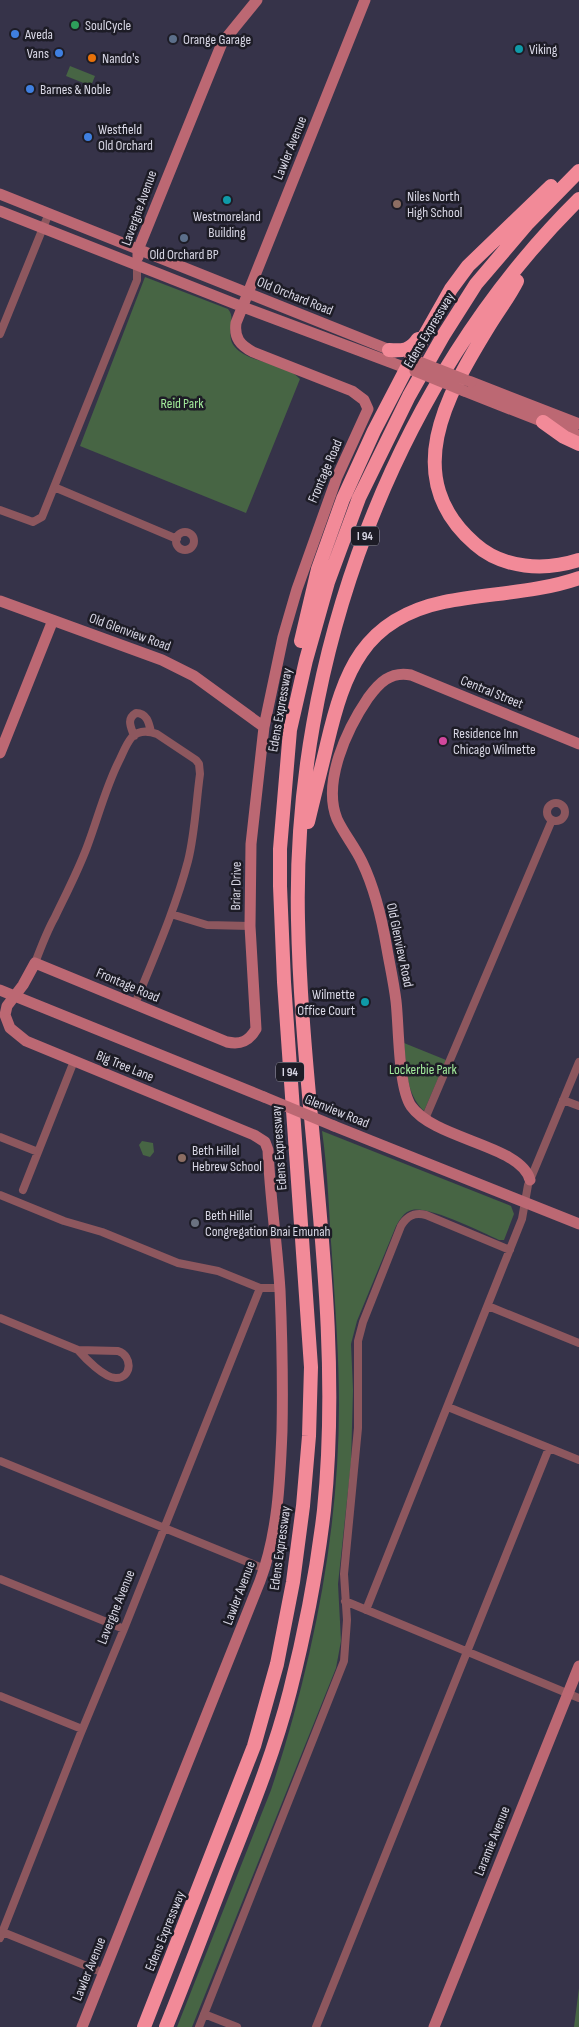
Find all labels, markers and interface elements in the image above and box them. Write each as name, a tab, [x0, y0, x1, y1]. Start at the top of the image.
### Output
place label: SoulCycle	[85, 17, 131, 34]
marker: SoulCycle	[69, 19, 81, 31]
place label: Aveda	[24, 26, 53, 43]
marker: Aveda	[9, 28, 21, 40]
place label: Orange Garage	[183, 31, 251, 48]
marker: Orange Garage	[167, 33, 179, 45]
place label: Viking	[529, 41, 558, 58]
marker: Viking	[513, 43, 525, 55]
place label: Vans	[27, 45, 49, 62]
marker: Vans	[53, 47, 65, 59]
place label: Nando's	[102, 50, 139, 67]
marker: Nando's	[86, 52, 98, 64]
place label: Barnes & Noble	[40, 81, 111, 98]
marker: Barnes & Noble	[24, 83, 36, 95]
street label: Lawler Avenue	[270, 114, 310, 182]
place label: Westfield Old Orchard	[98, 121, 153, 154]
marker: Westfield Old Orchard	[82, 131, 94, 143]
street label: Lavergne Avenue	[118, 168, 160, 248]
place label: Niles North High School	[407, 188, 462, 221]
marker: Westmoreland Building	[221, 194, 233, 206]
marker: Niles North High School	[391, 198, 403, 210]
place label: Westmoreland Building	[193, 208, 261, 241]
marker: Old Orchard BP	[178, 232, 190, 244]
place label: Old Orchard BP	[149, 246, 219, 263]
street label: Old Orchard Road	[255, 273, 336, 319]
street label: Edens Expressway	[400, 289, 458, 371]
park label: Reid Park	[160, 395, 204, 412]
street label: Frontage Road	[304, 437, 346, 505]
road number: I 94	[351, 526, 379, 546]
street label: Old Glenview Road	[87, 609, 173, 655]
street label: Edens Expressway	[264, 666, 296, 753]
street label: Central Street	[458, 672, 526, 712]
place label: Residence Inn Chicago Wilmette	[453, 725, 536, 758]
marker: Residence Inn Chicago Wilmette	[437, 735, 449, 747]
street label: Briar Drive	[227, 861, 245, 911]
street label: Old Glenview Road	[383, 901, 417, 989]
street label: Frontage Road	[94, 964, 162, 1006]
place label: Wilmette Office Court	[297, 986, 355, 1019]
marker: Wilmette Office Court	[359, 996, 371, 1008]
street label: Big Tree Lane	[94, 1047, 156, 1085]
park label: Lockerbie Park	[389, 1061, 458, 1078]
road number: I 94	[276, 1062, 304, 1082]
street label: Glenview Road	[302, 1090, 372, 1132]
street label: Edens Expressway	[268, 1104, 290, 1191]
place label: Beth Hillel Hebrew School	[192, 1142, 262, 1175]
marker: Beth Hillel Hebrew School	[176, 1152, 188, 1164]
place label: Beth Hillel Congregation Bnai Emunah	[205, 1207, 331, 1240]
marker: Beth Hillel Congregation Bnai Emunah	[189, 1217, 201, 1229]
street label: Edens Expressway	[266, 1504, 294, 1591]
street label: Lawler Avenue	[219, 1559, 259, 1627]
street label: Lavergne Avenue	[93, 1567, 139, 1647]
street label: Laramie Avenue	[470, 1804, 514, 1878]
street label: Edens Expressway	[141, 1888, 189, 1974]
street label: Lawler Avenue	[69, 1935, 109, 2003]

